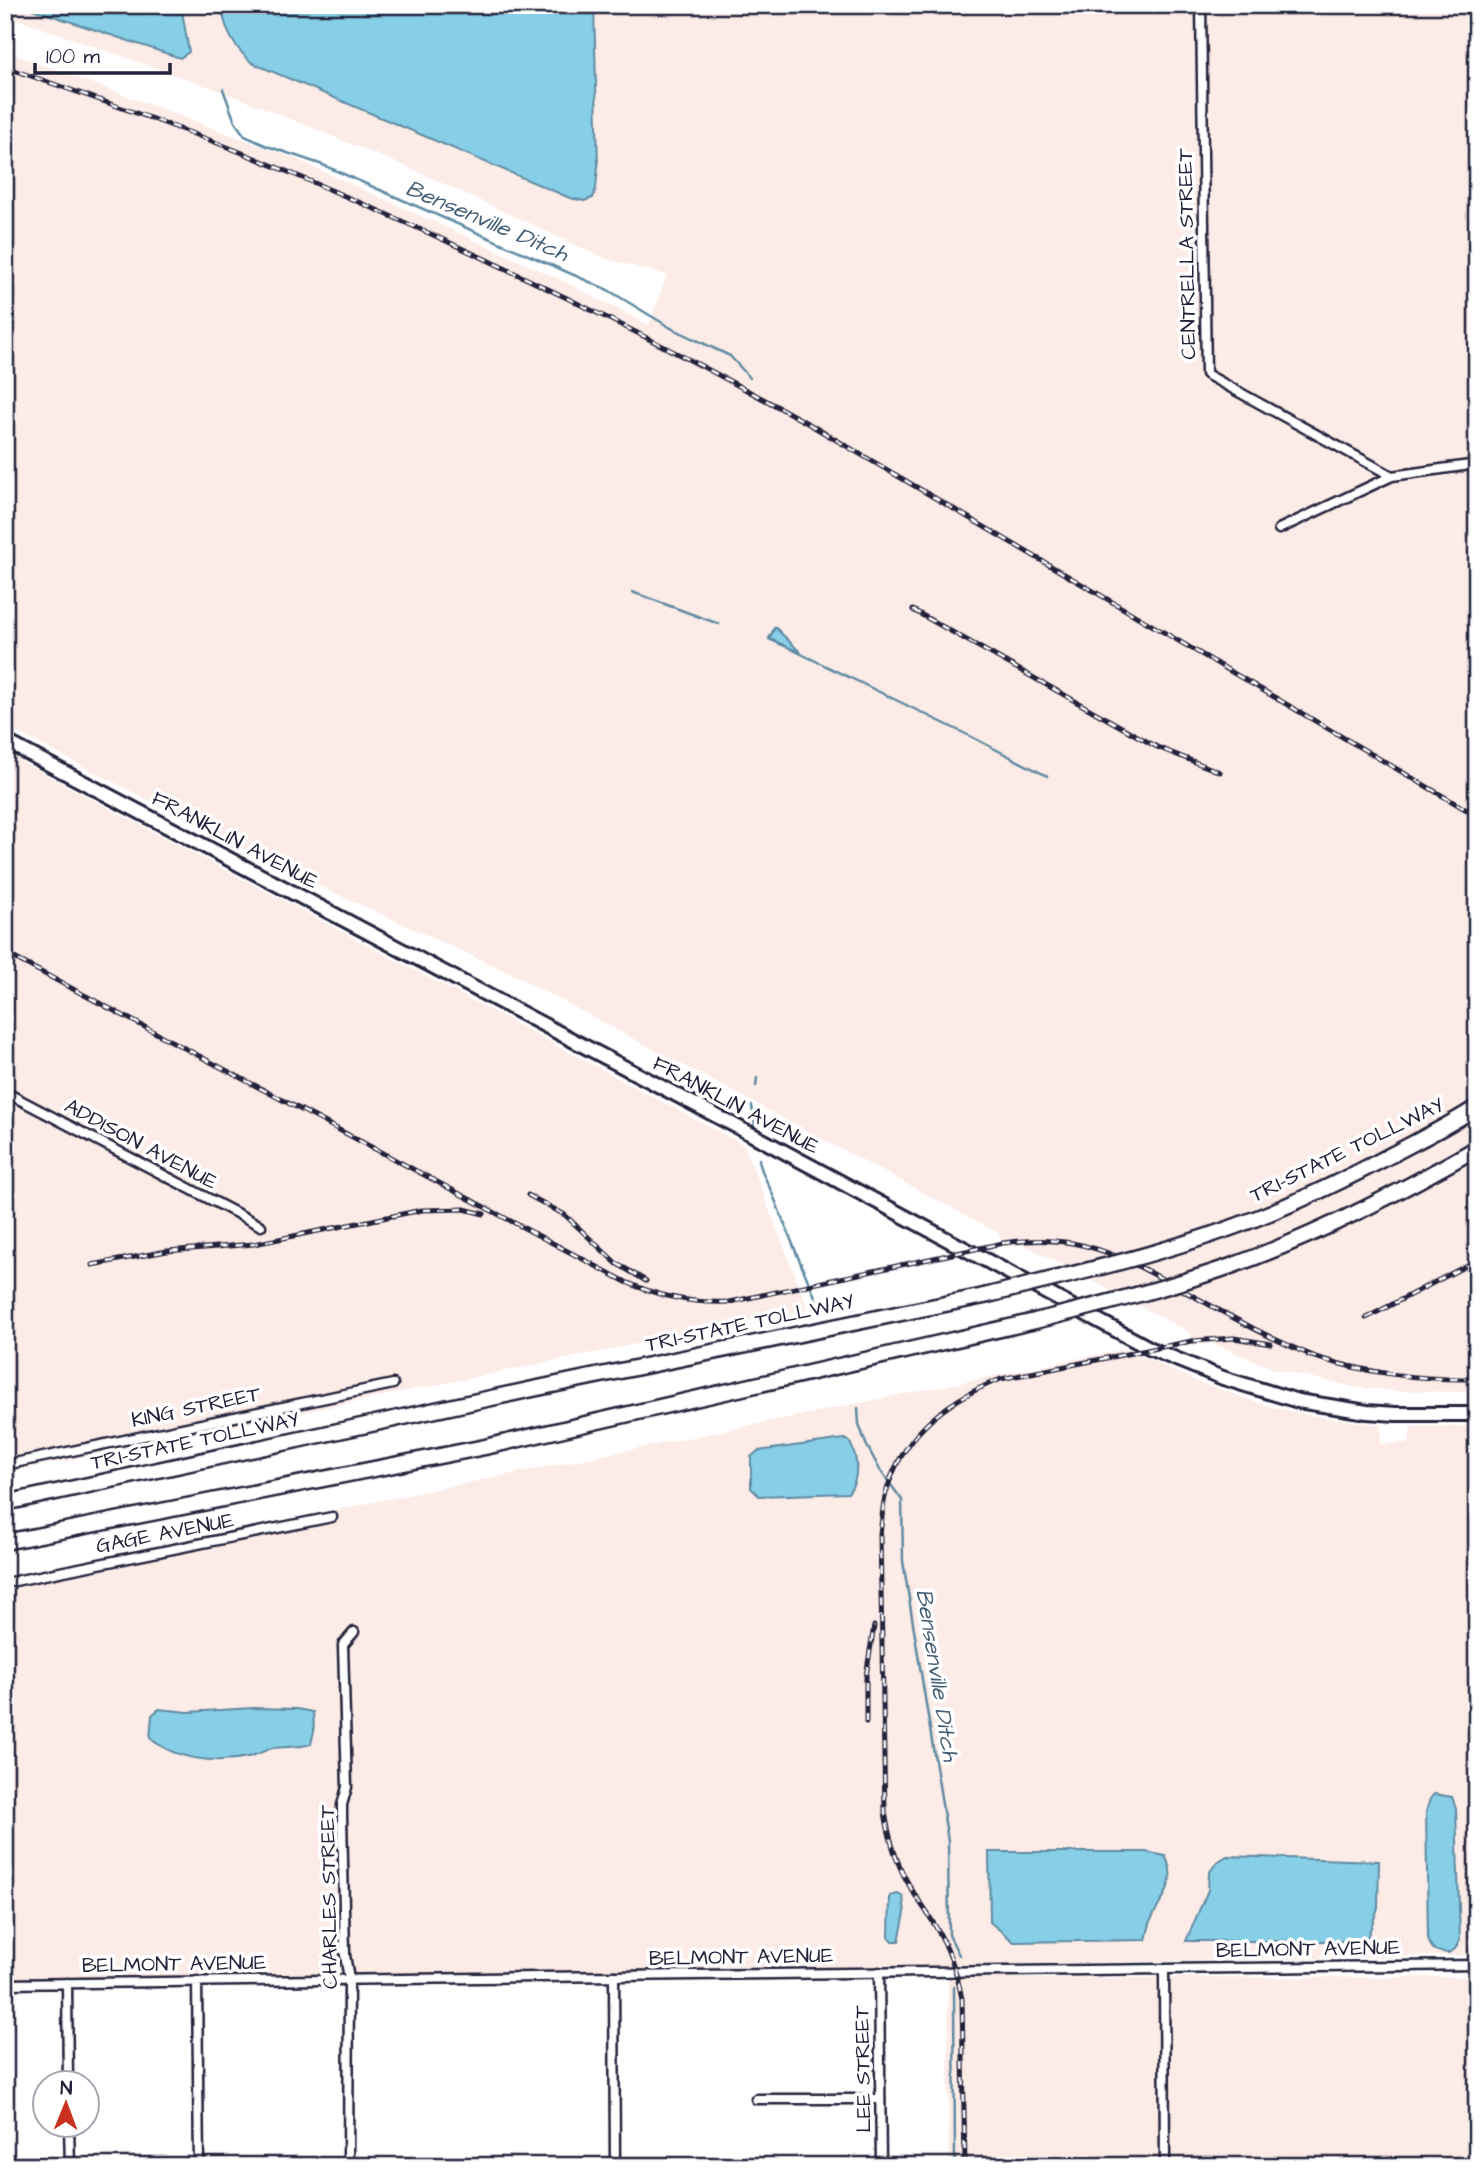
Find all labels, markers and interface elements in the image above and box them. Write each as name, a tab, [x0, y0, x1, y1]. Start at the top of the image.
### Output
scale bar	[35, 32, 170, 76]
text: 100 m	[46, 42, 101, 71]
street label: CENTRELLA STREET	[1171, 147, 1203, 360]
water label: Bensenville Ditch	[401, 172, 575, 270]
street label: FRANKLIN AVENUE	[147, 784, 324, 896]
street label: FRANKLIN AVENUE	[648, 1049, 825, 1161]
street label: TRI-STATE TOLLWAY	[1245, 1090, 1449, 1210]
street label: ADDISON AVENUE	[59, 1091, 223, 1197]
street label: TRI-STATE TOLLWAY	[643, 1287, 857, 1359]
street label: KING STREET	[129, 1379, 264, 1435]
street label: TRI-STATE TOLLWAY	[88, 1405, 302, 1477]
street label: GAGE AVENUE	[94, 1505, 237, 1561]
water label: Bensenville Ditch	[908, 1587, 967, 1765]
street label: CHARLES STREET	[313, 1804, 345, 1989]
street label: BELMONT AVENUE	[1216, 1933, 1401, 1965]
street label: BELMONT AVENUE	[649, 1941, 834, 1973]
street label: BELMONT AVENUE	[82, 1948, 267, 1980]
street label: LEE STREET	[847, 2004, 879, 2133]
north arrow	[32, 2070, 102, 2140]
text: N	[60, 2075, 73, 2102]

